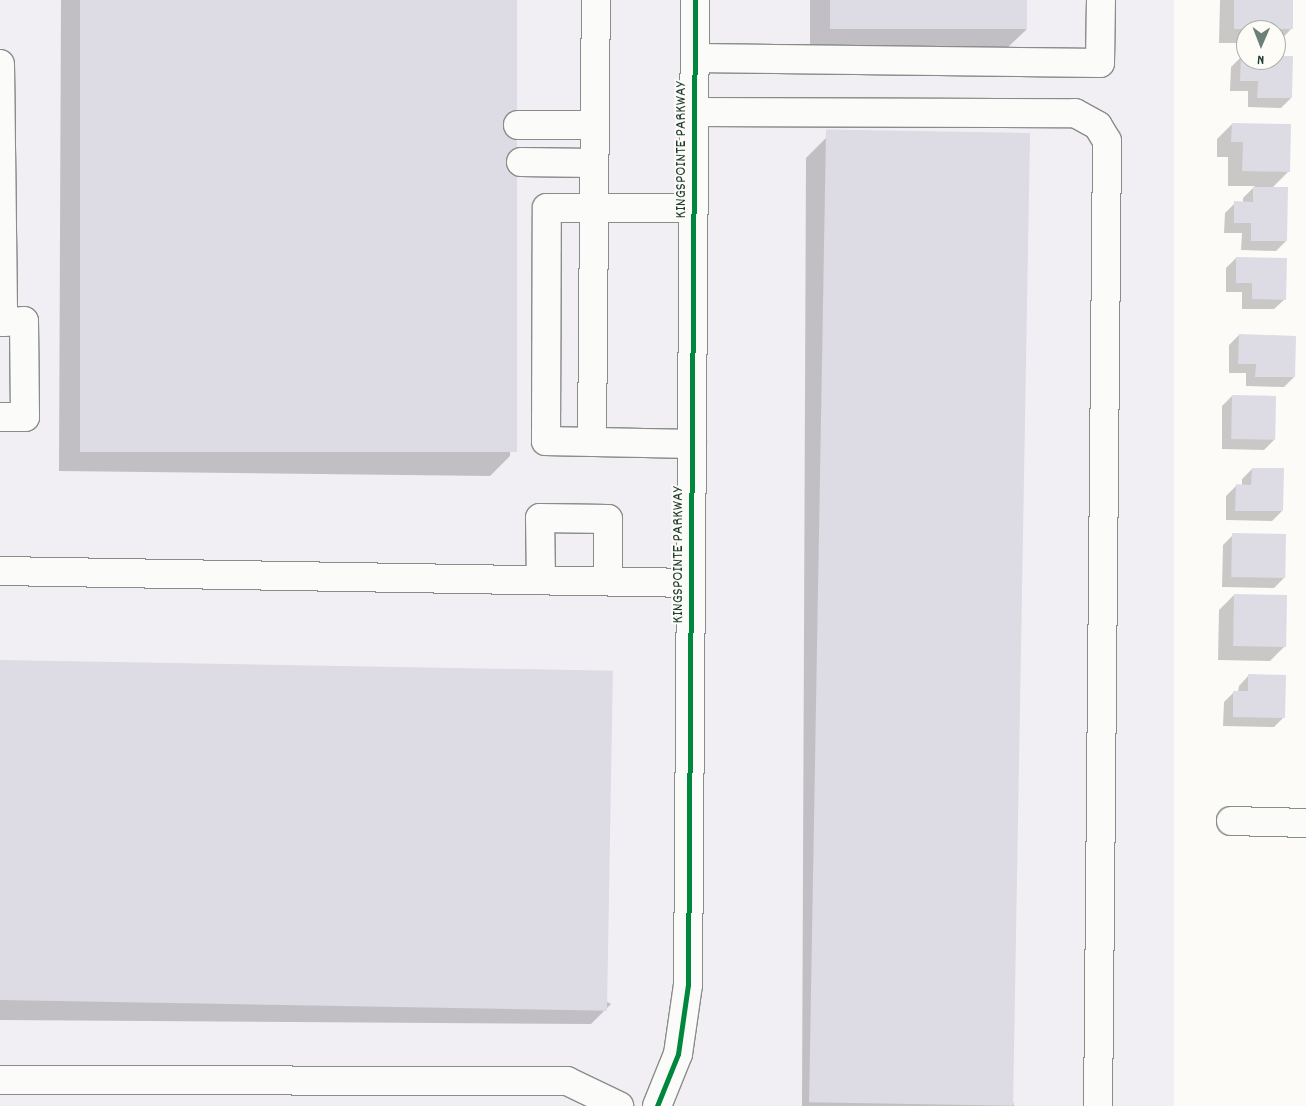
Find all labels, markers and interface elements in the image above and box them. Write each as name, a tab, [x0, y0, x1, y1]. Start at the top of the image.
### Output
north arrow	[1236, 20, 1286, 70]
text: N	[1257, 49, 1264, 69]
street label: KINGSPOINTE PARKWAY	[672, 82, 692, 218]
street label: KINGSPOINTE PARKWAY	[669, 487, 689, 623]

